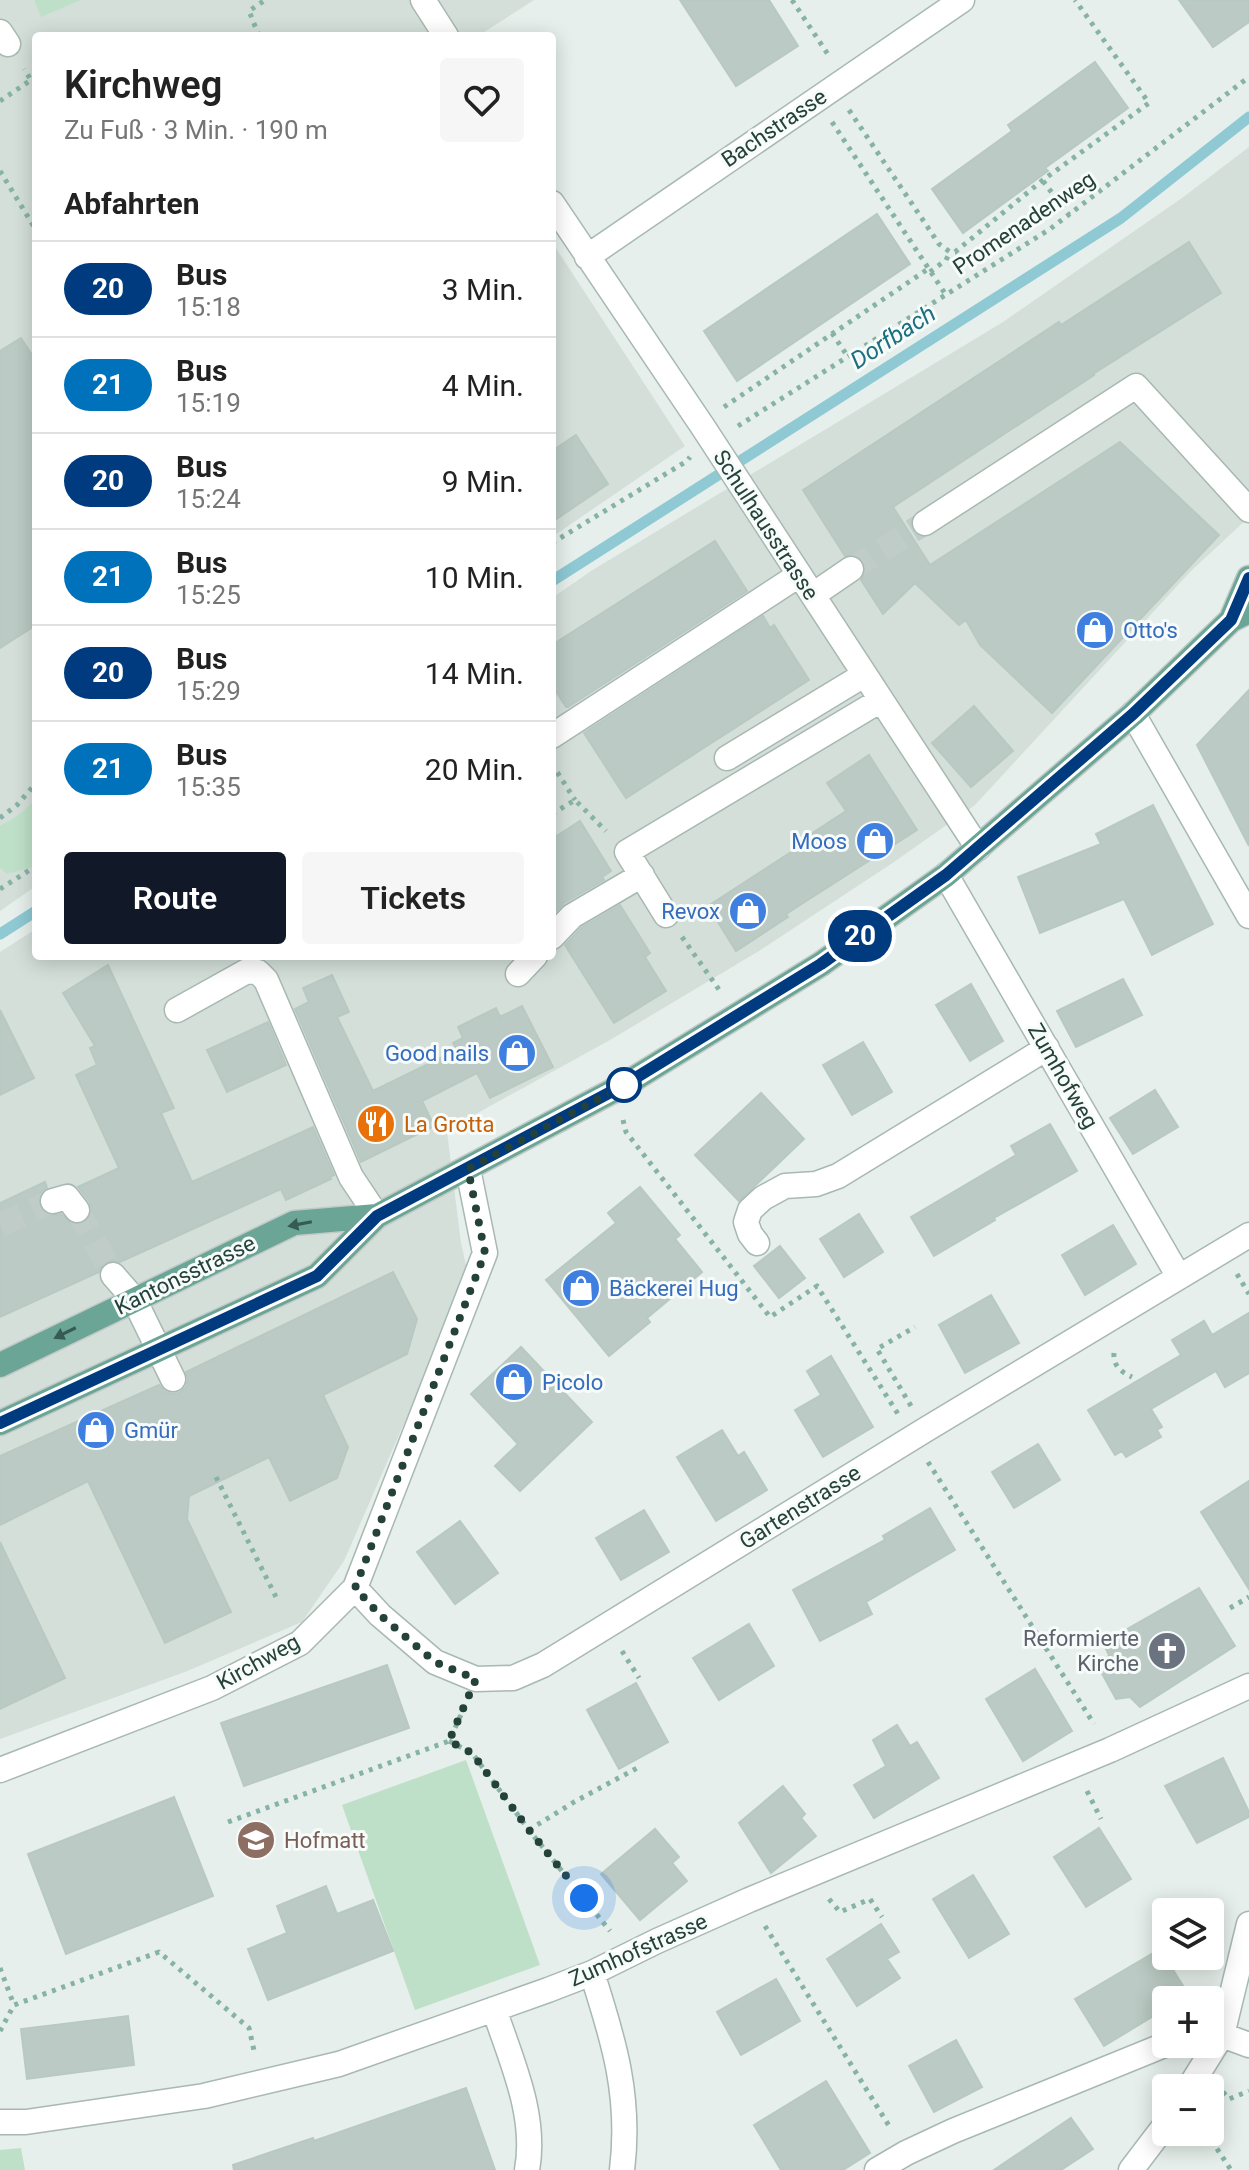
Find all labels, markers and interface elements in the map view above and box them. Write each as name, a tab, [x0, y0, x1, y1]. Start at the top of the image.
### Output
button: heart	[440, 58, 524, 142]
text: Kirchweg	[64, 63, 222, 107]
street label: Bachstrasse	[717, 84, 831, 172]
text: Zu Fuß · 3 Min. · 190 m	[64, 115, 328, 145]
street label: Promenadenweg	[948, 166, 1100, 280]
text: Abfahrten	[64, 186, 200, 221]
text: Bus	[176, 257, 227, 292]
text: 20	[92, 272, 124, 305]
text: 3 Min.	[442, 272, 524, 307]
text: 15:18	[176, 292, 241, 322]
water label: Dorfbach	[845, 299, 941, 375]
text: Bus	[176, 353, 227, 388]
text: 21	[92, 368, 124, 401]
text: 4 Min.	[442, 368, 524, 403]
text: 15:19	[176, 388, 241, 418]
street label: Schulhausstrasse	[708, 445, 824, 605]
text: Bus	[176, 449, 227, 484]
text: 20	[92, 464, 124, 497]
text: 9 Min.	[442, 464, 524, 499]
text: 15:24	[176, 484, 241, 514]
text: Bus	[176, 545, 227, 580]
text: 21	[92, 560, 124, 593]
text: 10 Min.	[425, 560, 524, 595]
text: 15:25	[176, 580, 241, 610]
shop icon: Otto's	[1074, 609, 1116, 651]
place label: Otto's	[1123, 618, 1178, 643]
text: Bus	[176, 641, 227, 676]
text: 20	[92, 656, 124, 689]
text: 14 Min.	[425, 656, 524, 691]
text: 15:29	[176, 676, 241, 706]
text: Bus	[176, 737, 227, 772]
text: 21	[92, 752, 124, 785]
text: 20 Min.	[425, 752, 524, 787]
text: 15:35	[176, 772, 241, 802]
shop icon: Moos	[854, 820, 896, 862]
place label: Moos	[791, 829, 847, 854]
button: Route	[64, 852, 286, 944]
button: Tickets	[302, 852, 524, 944]
shop icon: Revox	[727, 890, 769, 932]
place label: Revox	[661, 899, 720, 924]
line badge: 20	[824, 910, 896, 962]
text: 20	[844, 919, 876, 952]
street label: Zumhofweg	[1023, 1019, 1103, 1133]
shop icon: Good nails	[496, 1032, 538, 1074]
place label: Good nails	[385, 1041, 489, 1066]
unlabelled marker	[607, 1068, 641, 1102]
restaurant icon: La Grotta	[355, 1103, 397, 1145]
place label: La Grotta	[404, 1112, 494, 1137]
one-way arrow	[287, 1218, 312, 1230]
street label: Kantonsstrasse	[111, 1230, 259, 1320]
shop icon: Bäckerei Hug	[560, 1267, 602, 1309]
place label: Bäckerei Hug	[609, 1276, 739, 1301]
one-way arrow	[53, 1326, 76, 1340]
shop icon: Picolo	[493, 1361, 535, 1403]
place label: Picolo	[542, 1370, 603, 1395]
shop icon: Gmür	[75, 1409, 117, 1451]
place label: Gmür	[124, 1418, 178, 1443]
street label: Gartenstrasse	[735, 1460, 865, 1554]
place label: Reformierte Kirche	[1023, 1626, 1139, 1676]
street label: Kirchweg	[212, 1629, 304, 1695]
church icon: Reformierte Kirche	[1146, 1630, 1188, 1672]
school or university icon: Hofmatt	[235, 1819, 277, 1861]
place label: Hofmatt	[284, 1828, 366, 1853]
your location	[564, 1878, 604, 1918]
map controls	[1152, 1898, 1224, 2146]
button: layers	[1152, 1898, 1224, 1970]
street label: Zumhofstrasse	[565, 1908, 711, 1992]
button: +	[1152, 1986, 1224, 2058]
button: −	[1152, 2074, 1224, 2146]

